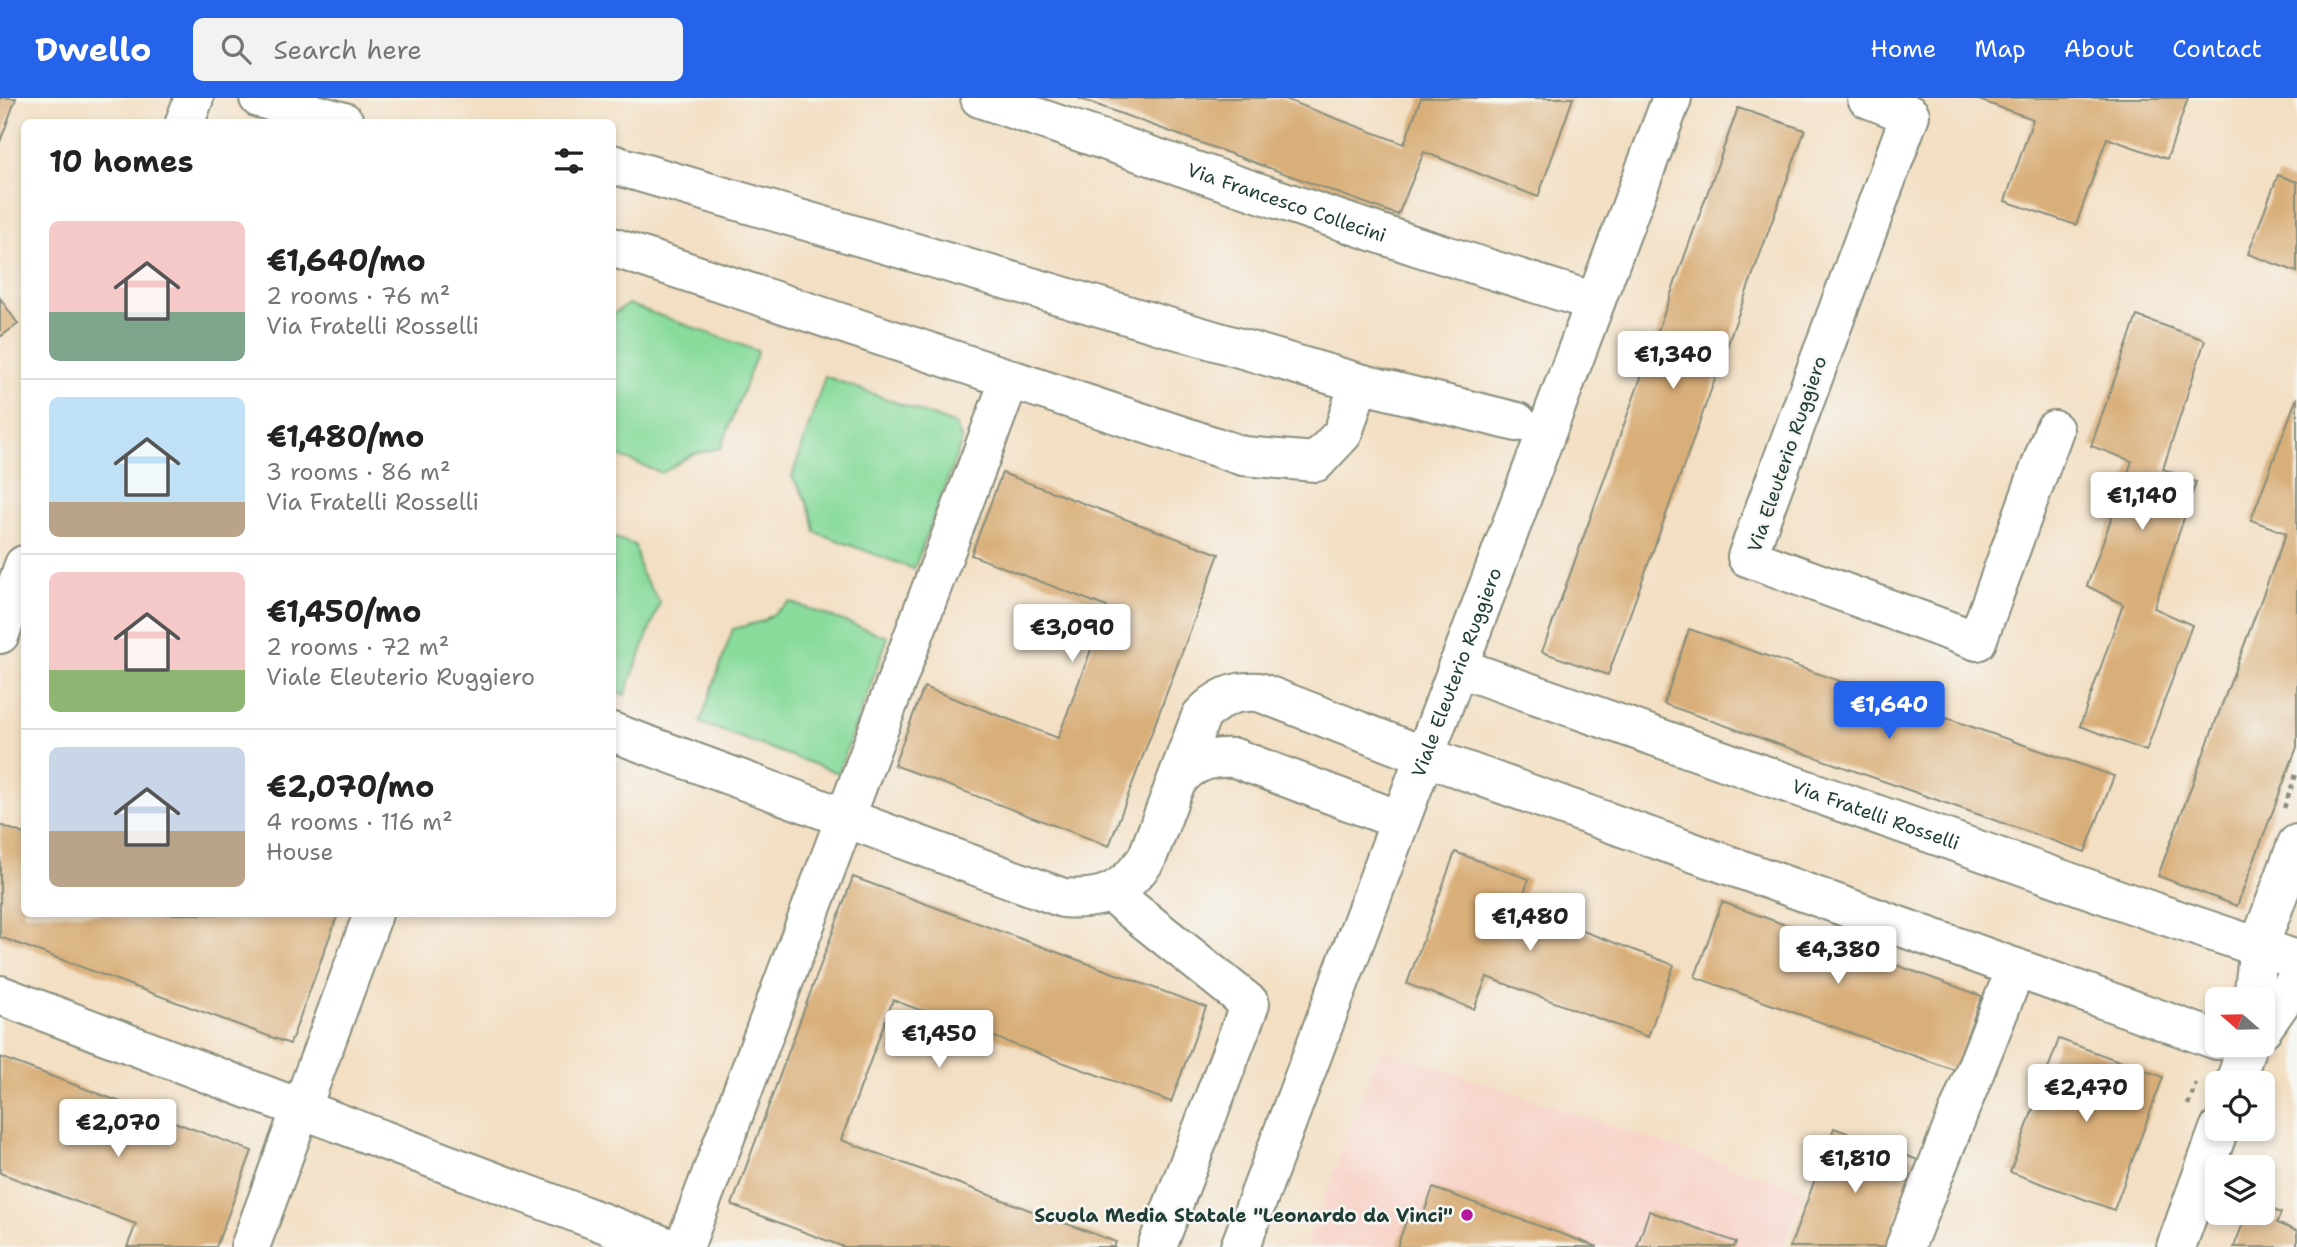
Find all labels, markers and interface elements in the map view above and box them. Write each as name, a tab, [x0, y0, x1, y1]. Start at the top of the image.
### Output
search box	[193, 18, 683, 81]
text: Dwello	[35, 27, 151, 72]
icon: search	[217, 30, 255, 68]
text: Search here	[273, 32, 422, 67]
text: Home	[1870, 33, 1936, 65]
text: Map	[1974, 33, 2026, 65]
text: About	[2064, 33, 2134, 65]
text: Contact	[2172, 33, 2262, 65]
text: 10 homes	[49, 141, 194, 182]
icon: filters	[550, 142, 588, 180]
street label: Via Francesco Collecini	[1184, 157, 1390, 248]
text: €1,640/mo	[266, 240, 426, 281]
icon: home	[105, 249, 189, 333]
text: 2 rooms · 76 m²	[266, 281, 450, 311]
text: Via Fratelli Rosselli	[266, 311, 479, 341]
pin: €1,340	[1616, 331, 1730, 391]
text: €1,340	[1634, 339, 1712, 369]
street label: Via Eleuterio Ruggiero	[1742, 353, 1832, 555]
text: €1,480/mo	[266, 416, 424, 457]
icon: home	[105, 425, 189, 509]
text: 3 rooms · 86 m²	[266, 457, 451, 487]
pin: €1,140	[2085, 472, 2199, 532]
text: €1,140	[2107, 480, 2177, 510]
text: Via Fratelli Rosselli	[266, 487, 479, 517]
street label: Viale Eleuterio Ruggiero	[1405, 564, 1507, 781]
text: €1,450/mo	[266, 591, 422, 632]
icon: home	[105, 600, 189, 684]
pin: €3,090	[1015, 604, 1129, 664]
text: €3,090	[1029, 612, 1115, 642]
text: 2 rooms · 72 m²	[266, 632, 449, 662]
text: Viale Eleuterio Ruggiero	[266, 662, 535, 692]
pin: €1,640	[1832, 682, 1946, 741]
text: €1,640	[1850, 689, 1928, 719]
text: €2,070/mo	[266, 766, 434, 807]
street label: Via Fratelli Rosselli	[1789, 773, 1963, 855]
icon: home	[105, 775, 189, 859]
text: 4 rooms · 116 m²	[266, 807, 453, 837]
text: House	[266, 837, 334, 867]
pin: €1,480	[1473, 894, 1587, 953]
text: €1,480	[1491, 901, 1569, 931]
pin: €4,380	[1781, 926, 1895, 986]
text: €4,380	[1795, 934, 1881, 964]
north arrow	[2205, 987, 2275, 1057]
map controls	[2205, 987, 2275, 1225]
pin: €1,450	[882, 1010, 996, 1070]
text: €1,450	[901, 1018, 977, 1048]
pin: €2,470	[2029, 1065, 2143, 1124]
button: locate	[2205, 1071, 2275, 1141]
text: €2,470	[2044, 1072, 2128, 1102]
pin: €2,070	[61, 1100, 175, 1159]
text: €2,070	[75, 1107, 161, 1137]
pin: €1,810	[1798, 1136, 1912, 1195]
text: €1,810	[1819, 1143, 1891, 1173]
button: layers	[2205, 1155, 2275, 1225]
place label: Scuola Media Statale "Leonardo da Vinci"	[1034, 1203, 1453, 1228]
marker: Scuola Media Statale "Leonardo da Vinci"	[1459, 1207, 1475, 1223]

